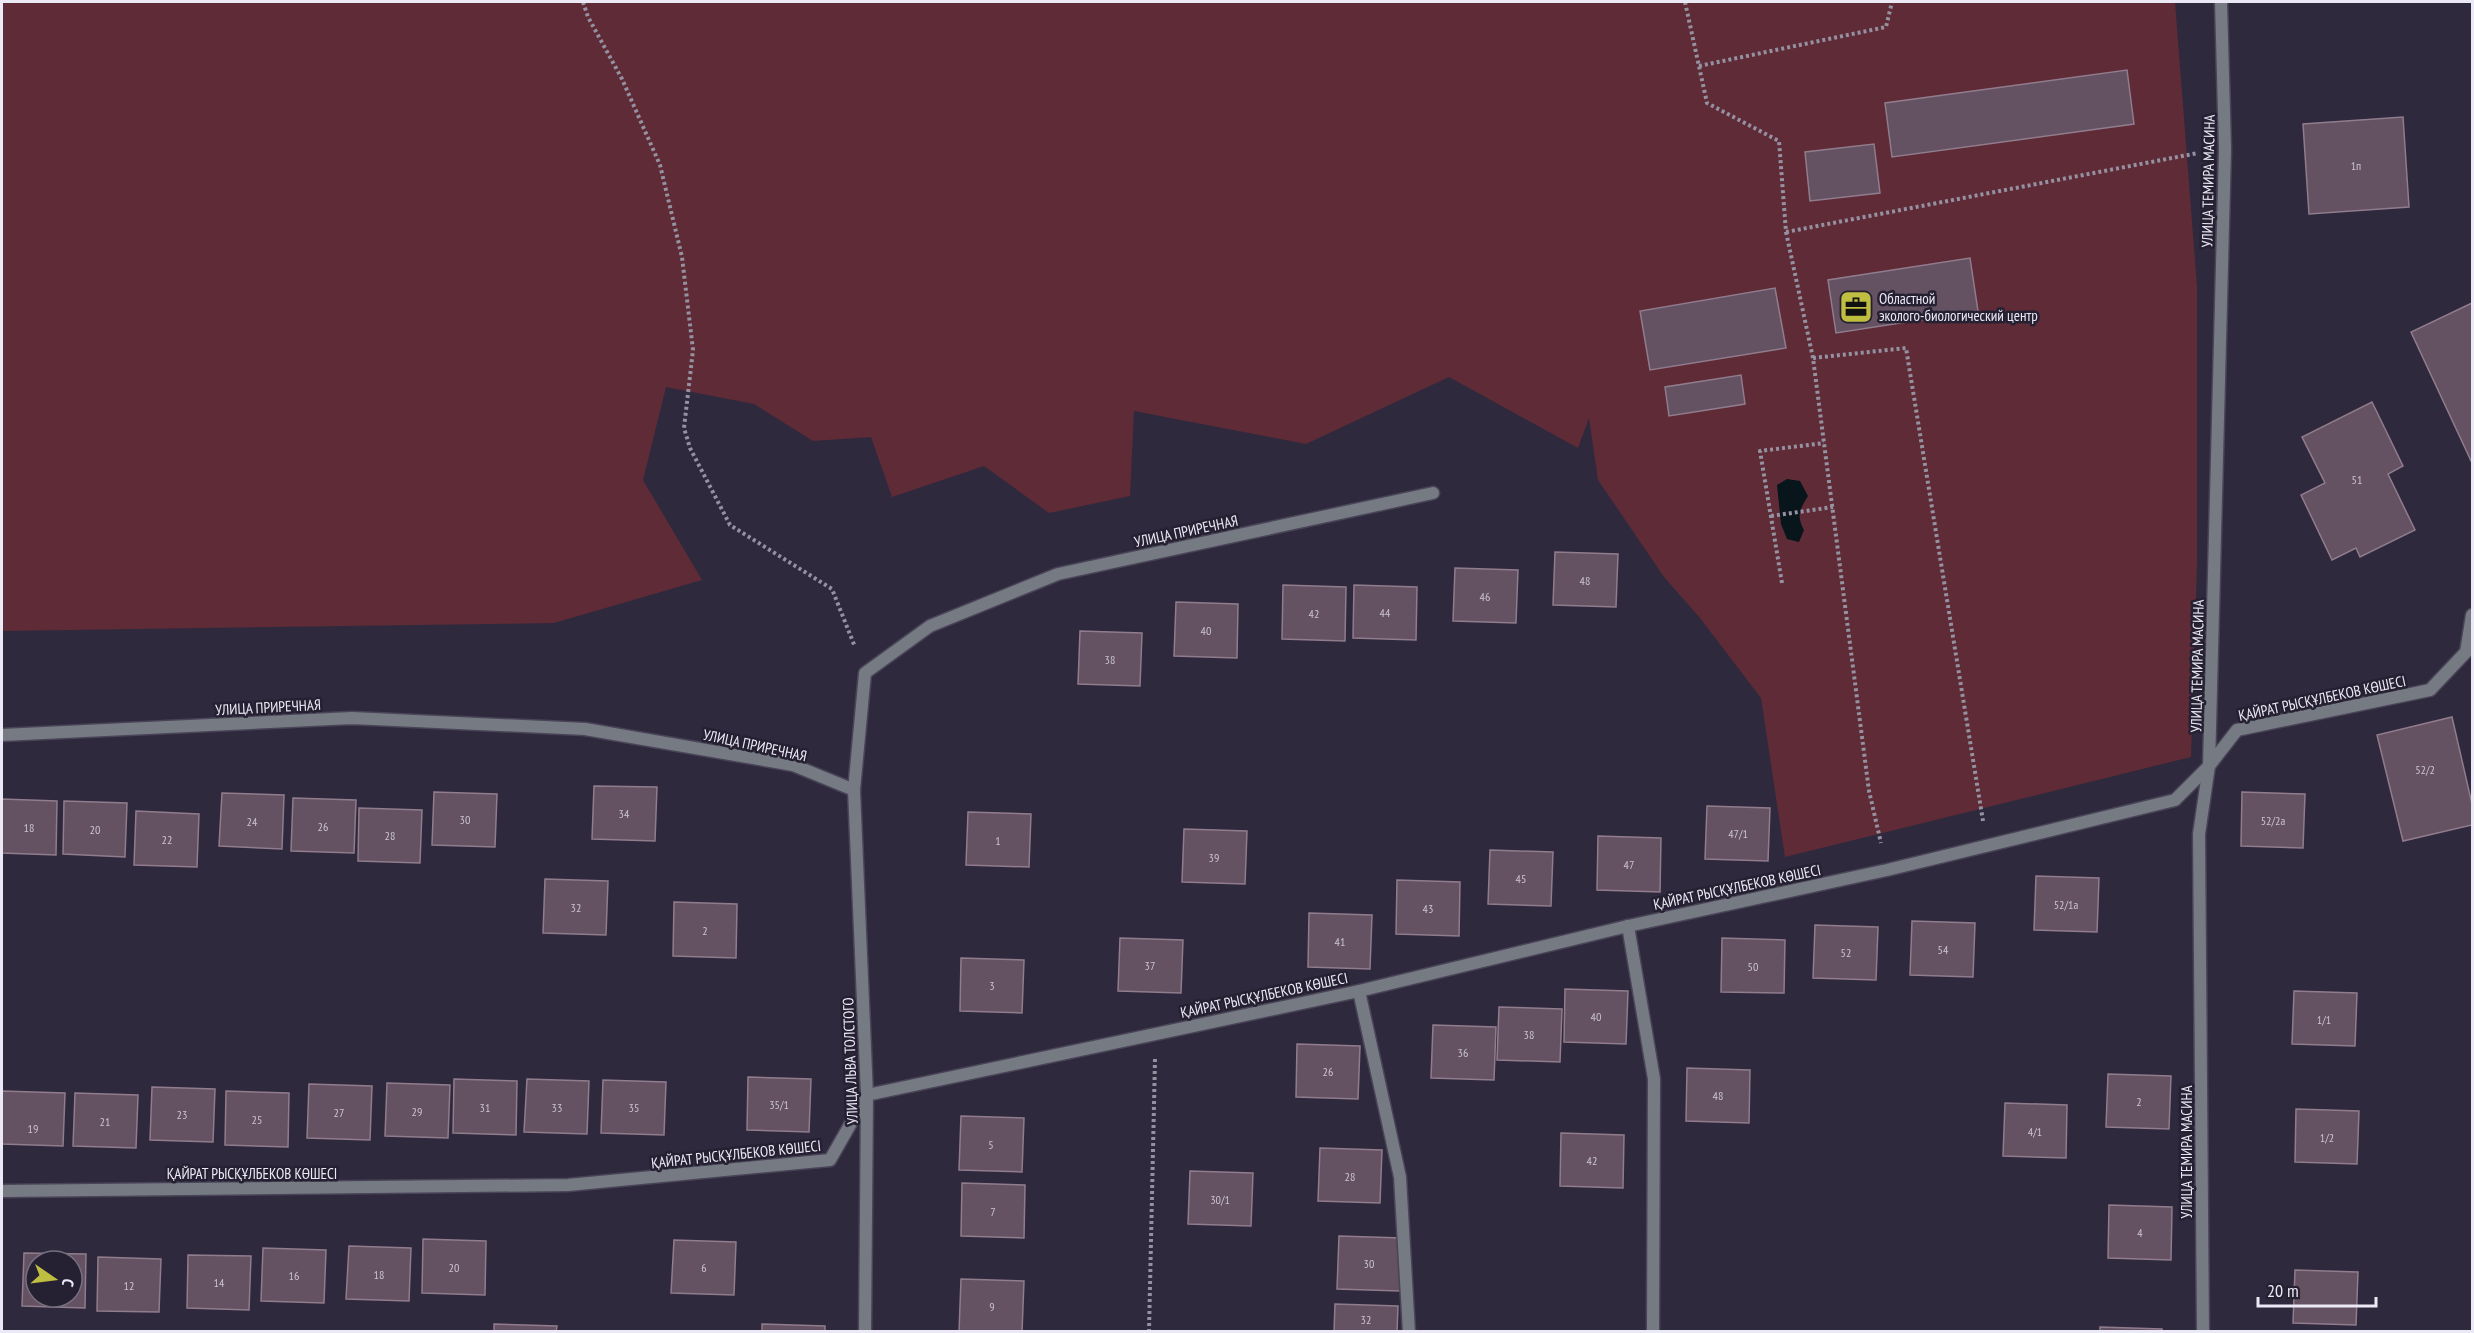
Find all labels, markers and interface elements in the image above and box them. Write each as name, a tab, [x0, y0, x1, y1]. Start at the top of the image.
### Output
street label: УЛИЦА ТЕМИРА МАСИНА	[2197, 113, 2219, 248]
house number: 1п	[2351, 158, 2361, 173]
office icon: Областной эколого-биологический центр	[1838, 289, 1874, 325]
place label: Областной эколого-биологический центр	[1879, 289, 2038, 325]
house number: 51	[2352, 472, 2362, 487]
street label: УЛИЦА ПРИРЕЧНАЯ	[1132, 511, 1240, 551]
house number: 48	[1580, 573, 1590, 588]
house number: 46	[1480, 589, 1490, 604]
street label: УЛИЦА ТЕМИРА МАСИНА	[2186, 598, 2208, 733]
house number: 44	[1380, 605, 1391, 620]
house number: 42	[1309, 606, 1319, 621]
house number: 40	[1201, 623, 1211, 638]
house number: 38	[1105, 652, 1115, 667]
street label: ҚАЙРАТ РЫСҚҰЛБЕКОВ КӨШЕСІ	[2237, 671, 2407, 725]
street label: УЛИЦА ПРИРЕЧНАЯ	[215, 695, 321, 719]
street label: УЛИЦА ПРИРЕЧНАЯ	[701, 725, 809, 765]
house number: 52/2	[2415, 762, 2435, 777]
house number: 34	[619, 806, 630, 821]
house number: 30	[460, 812, 470, 827]
house number: 52/2а	[2261, 813, 2285, 828]
house number: 24	[247, 814, 258, 829]
house number: 26	[318, 819, 328, 834]
house number: 18	[24, 820, 34, 835]
house number: 20	[90, 822, 100, 837]
house number: 47/1	[1728, 826, 1748, 841]
house number: 28	[385, 828, 395, 843]
house number: 22	[162, 832, 172, 847]
house number: 1	[995, 833, 1001, 848]
house number: 39	[1209, 850, 1219, 865]
house number: 47	[1624, 857, 1634, 872]
street label: ҚАЙРАТ РЫСҚҰЛБЕКОВ КӨШЕСІ	[1652, 860, 1822, 914]
house number: 45	[1516, 871, 1526, 886]
house number: 52/1а	[2054, 897, 2078, 912]
house number: 32	[571, 900, 581, 915]
house number: 43	[1423, 901, 1433, 916]
house number: 2	[702, 923, 708, 938]
house number: 41	[1335, 934, 1345, 949]
house number: 54	[1938, 942, 1949, 957]
house number: 52	[1841, 945, 1851, 960]
house number: 37	[1145, 958, 1155, 973]
house number: 50	[1748, 959, 1758, 974]
street label: ҚАЙРАТ РЫСҚҰЛБЕКОВ КӨШЕСІ	[1179, 968, 1349, 1022]
house number: 3	[989, 978, 995, 993]
street label: УЛИЦА ЛЬВА ТОЛСТОГО	[838, 997, 862, 1125]
house number: 40	[1591, 1009, 1601, 1024]
house number: 1/1	[2317, 1012, 2331, 1027]
house number: 38	[1524, 1027, 1534, 1042]
house number: 36	[1458, 1045, 1468, 1060]
house number: 26	[1323, 1064, 1333, 1079]
street label: УЛИЦА ТЕМИРА МАСИНА	[2177, 1085, 2196, 1219]
house number: 48	[1713, 1088, 1723, 1103]
house number: 2	[2136, 1094, 2142, 1109]
house number: 35/1	[769, 1097, 789, 1112]
house number: 31	[480, 1100, 490, 1115]
house number: 33	[552, 1100, 562, 1115]
house number: 35	[629, 1100, 639, 1115]
house number: 29	[412, 1104, 422, 1119]
house number: 27	[334, 1105, 344, 1120]
house number: 23	[177, 1107, 187, 1122]
house number: 25	[252, 1112, 262, 1127]
house number: 21	[100, 1114, 110, 1129]
house number: 19	[28, 1121, 38, 1136]
house number: 4/1	[2028, 1124, 2042, 1139]
house number: 1/2	[2320, 1130, 2334, 1145]
street label: ҚАЙРАТ РЫСҚҰЛБЕКОВ КӨШЕСІ	[650, 1136, 822, 1172]
house number: 5	[988, 1137, 994, 1152]
house number: 42	[1587, 1153, 1597, 1168]
street label: ҚАЙРАТ РЫСҚҰЛБЕКОВ КӨШЕСІ	[167, 1164, 337, 1183]
house number: 28	[1345, 1169, 1355, 1184]
house number: 30/1	[1210, 1192, 1230, 1207]
house number: 7	[990, 1204, 996, 1219]
house number: 4	[2137, 1225, 2143, 1240]
north arrow	[24, 1249, 84, 1309]
house number: 30	[1364, 1256, 1374, 1271]
house number: 20	[449, 1260, 459, 1275]
house number: 6	[701, 1260, 707, 1275]
house number: 18	[374, 1267, 384, 1282]
house number: 16	[289, 1268, 299, 1283]
scale bar	[2258, 1270, 2376, 1308]
house number: 14	[214, 1275, 225, 1290]
text: С	[58, 1277, 79, 1289]
house number: 12	[124, 1278, 134, 1293]
text: 20 m	[2267, 1279, 2299, 1302]
house number: 9	[989, 1299, 995, 1314]
house number: 32	[1361, 1312, 1371, 1327]

